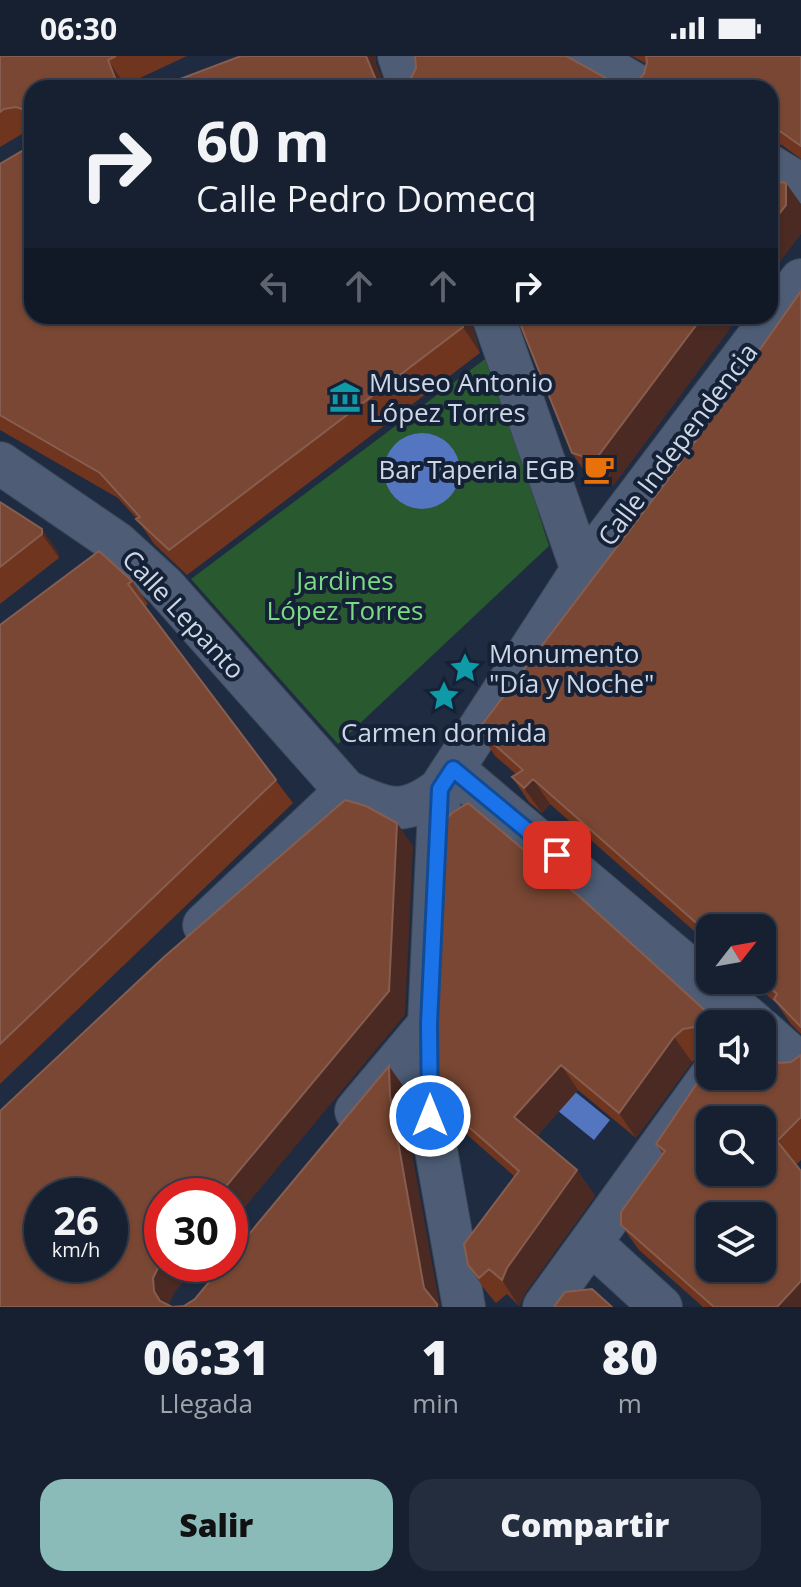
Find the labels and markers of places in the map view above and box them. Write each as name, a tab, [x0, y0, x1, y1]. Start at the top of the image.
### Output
place label: Museo Antonio López Torres	[369, 364, 553, 430]
museum icon: Museo Antonio López Torres	[328, 380, 362, 414]
place label: Bar Taperia EGB	[379, 451, 575, 487]
cafe icon: Bar Taperia EGB	[582, 452, 616, 486]
place label: Monumento "Día y Noche"	[489, 635, 654, 701]
place icon: Monumento "Día y Noche"	[448, 651, 482, 685]
place icon: Carmen dormida	[427, 679, 461, 713]
place label: Carmen dormida	[341, 714, 547, 750]
pin	[523, 821, 591, 889]

